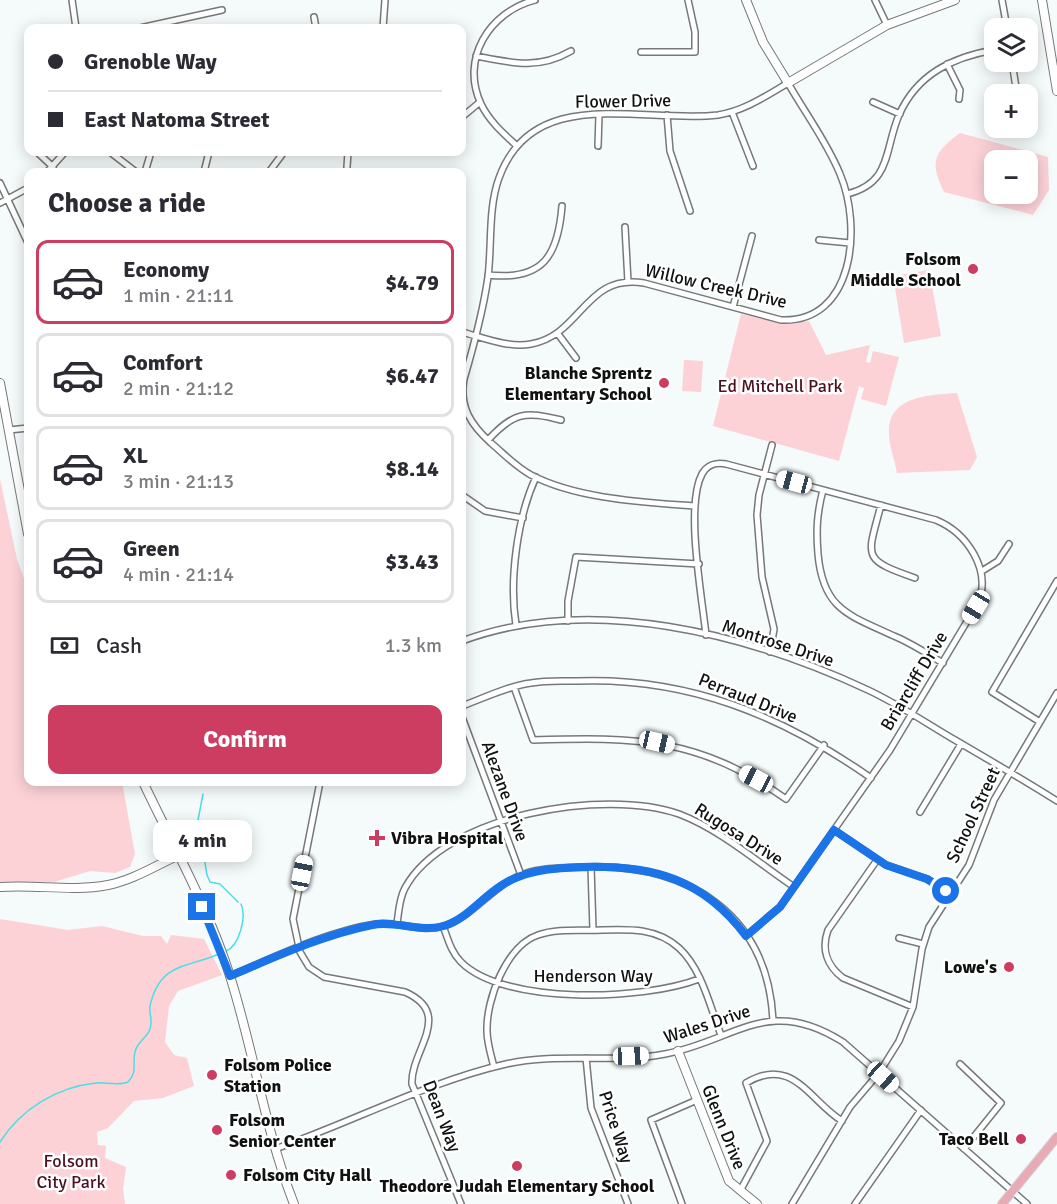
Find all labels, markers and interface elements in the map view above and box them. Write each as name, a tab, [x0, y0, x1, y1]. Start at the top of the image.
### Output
map controls	[984, 18, 1038, 204]
button: layers	[984, 18, 1038, 72]
text: Grenoble Way	[84, 48, 217, 75]
button: +	[984, 84, 1038, 138]
street label: Flower Drive	[575, 89, 671, 113]
text: East Natoma Street	[84, 106, 269, 133]
button: −	[984, 150, 1038, 204]
text: Choose a ride	[48, 187, 206, 220]
place label: Folsom Middle School	[850, 248, 961, 291]
icon: car	[51, 255, 105, 309]
text: Economy	[123, 256, 209, 283]
street label: Willow Creek Drive	[643, 259, 789, 313]
marker: Folsom Middle School	[966, 262, 980, 276]
text: $4.79	[385, 269, 439, 296]
text: 1 min · 21:11	[123, 283, 234, 308]
icon: car	[51, 348, 105, 402]
text: Comfort	[123, 349, 203, 376]
text: $6.47	[385, 362, 439, 389]
place label: Blanche Sprentz Elementary School	[505, 362, 652, 405]
park label: Ed Mitchell Park	[717, 375, 843, 397]
text: 2 min · 21:12	[123, 376, 234, 401]
marker: Blanche Sprentz Elementary School	[657, 376, 671, 390]
icon: car	[51, 441, 105, 495]
text: XL	[123, 442, 148, 469]
text: $8.14	[385, 455, 439, 482]
text: 3 min · 21:13	[123, 469, 234, 494]
car	[774, 469, 814, 495]
icon: car	[51, 534, 105, 588]
text: Green	[123, 535, 180, 562]
text: $3.43	[385, 548, 439, 575]
text: 4 min · 21:14	[123, 562, 234, 587]
car	[959, 587, 993, 627]
street label: Montrose Drive	[719, 614, 837, 672]
street label: Briarcliff Drive	[876, 627, 952, 735]
icon: cash	[48, 629, 81, 662]
text: Cash	[96, 632, 142, 659]
text: 1.3 km	[385, 633, 442, 658]
street label: Perraud Drive	[695, 668, 801, 728]
button: Confirm	[48, 705, 442, 774]
car	[637, 729, 677, 755]
street label: Alezane Drive	[477, 738, 533, 844]
car	[736, 763, 776, 795]
street label: School Street	[941, 764, 1005, 866]
street label: Rugosa Drive	[691, 798, 787, 870]
callout: 4 min	[152, 820, 252, 862]
place label: Vibra Hospital	[391, 827, 504, 849]
text: 4 min	[178, 828, 227, 853]
marker: Vibra Hospital	[368, 829, 386, 847]
car	[290, 854, 314, 892]
route start	[932, 877, 959, 904]
route end	[188, 893, 215, 920]
place label: Lowe's	[944, 956, 997, 978]
marker: Lowe's	[1002, 960, 1016, 974]
street label: Henderson Way	[533, 965, 653, 987]
street label: Wales Drive	[661, 1000, 753, 1048]
car	[613, 1046, 649, 1066]
place label: Folsom Police Station	[224, 1054, 332, 1097]
car	[864, 1058, 902, 1096]
marker: Folsom Police Station	[205, 1068, 219, 1082]
street label: Dean Way	[418, 1077, 466, 1156]
street label: Glenn Drive	[697, 1081, 751, 1173]
street label: Price Way	[594, 1088, 638, 1167]
place label: Folsom Senior Center	[229, 1109, 337, 1152]
marker: Folsom Senior Center	[210, 1123, 224, 1137]
place label: Taco Bell	[939, 1128, 1009, 1150]
marker: Taco Bell	[1014, 1132, 1028, 1146]
park label: Folsom City Park	[37, 1150, 106, 1193]
marker: Theodore Judah Elementary School	[510, 1159, 524, 1173]
place label: Folsom City Hall	[243, 1164, 372, 1186]
marker: Folsom City Hall	[224, 1168, 238, 1182]
place label: Theodore Judah Elementary School	[380, 1175, 655, 1197]

